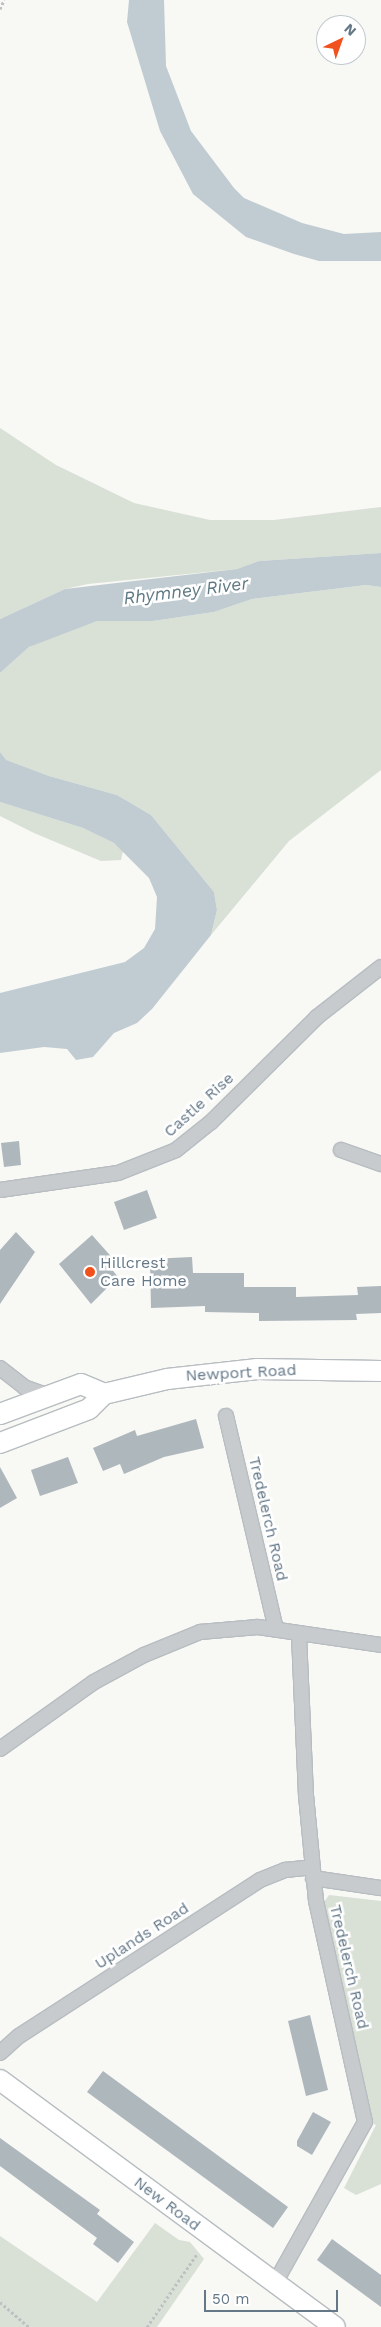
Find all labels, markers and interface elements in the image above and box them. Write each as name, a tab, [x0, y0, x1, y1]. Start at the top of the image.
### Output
north arrow	[316, 15, 366, 65]
text: N	[341, 20, 360, 39]
water label: Rhymney River	[122, 573, 250, 609]
street label: Castle Rise	[160, 1069, 238, 1141]
place label: Hillcrest Care Home	[100, 1253, 187, 1291]
marker: Hillcrest Care Home	[84, 1266, 96, 1278]
street label: Newport Road	[185, 1361, 297, 1385]
street label: Tredelerch Road	[244, 1455, 292, 1583]
street label: Uplands Road	[91, 1899, 193, 1973]
street label: Tredelerch Road	[325, 1903, 373, 2031]
street label: New Road	[130, 2173, 204, 2235]
scale bar	[206, 2280, 340, 2312]
text: 50 m	[212, 2290, 249, 2308]

